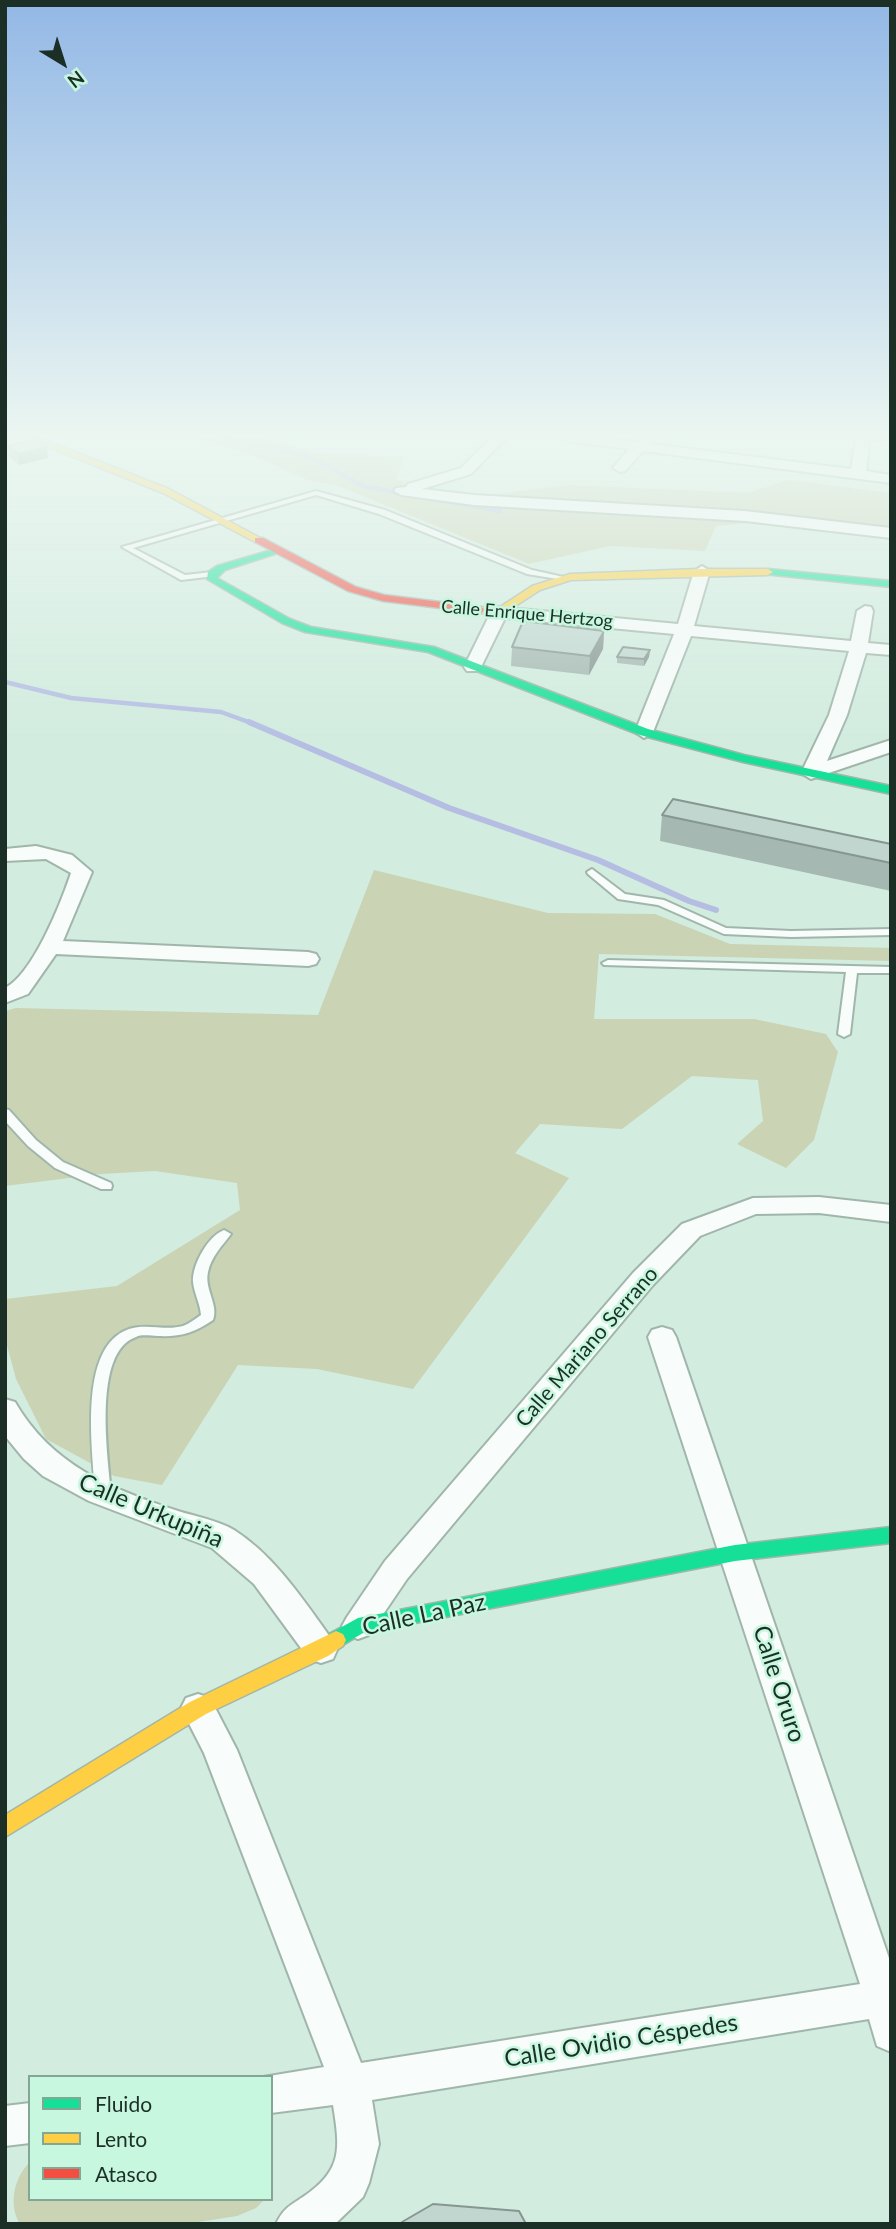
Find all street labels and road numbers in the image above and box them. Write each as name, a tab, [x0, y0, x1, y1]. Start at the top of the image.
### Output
street label: Calle Enrique Hertzog	[440, 596, 614, 632]
street label: Calle Mariano Serrano	[511, 1262, 663, 1432]
street label: Calle Urkupiña	[74, 1468, 228, 1554]
street label: Calle La Paz	[360, 1588, 488, 1642]
street label: Calle Oruro	[747, 1622, 811, 1746]
street label: Calle Ovidio Céspedes	[502, 2008, 740, 2074]

